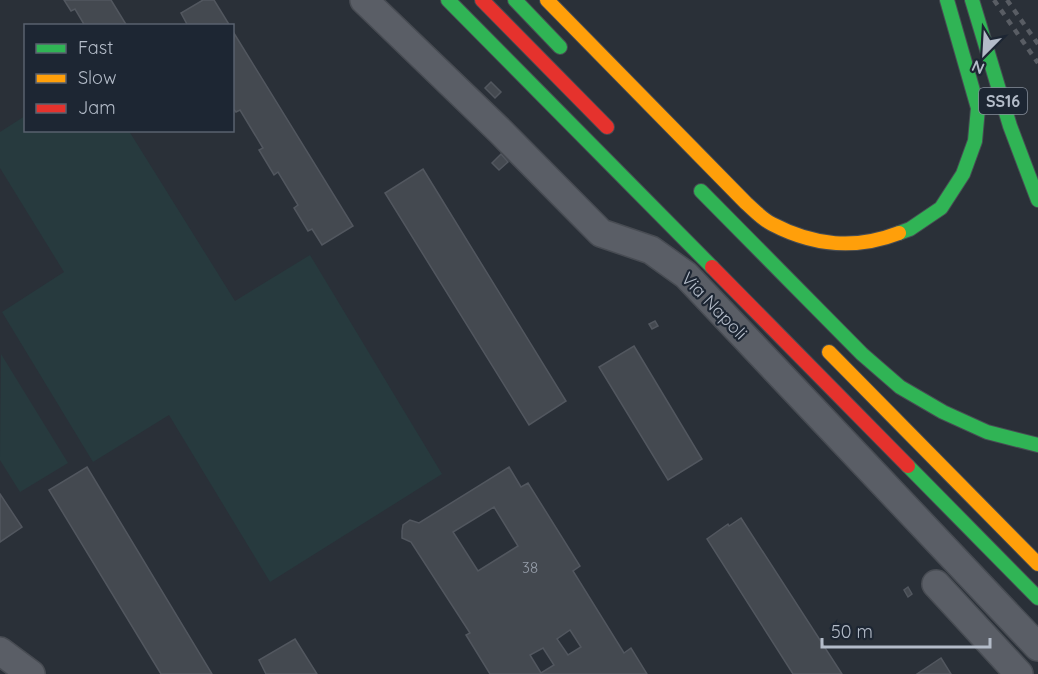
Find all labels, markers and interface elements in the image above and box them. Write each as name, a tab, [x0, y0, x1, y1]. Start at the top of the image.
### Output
legend	[24, 24, 234, 132]
north arrow	[954, 24, 1014, 84]
text: Fast	[78, 36, 113, 59]
text: N	[968, 56, 987, 79]
text: Slow	[78, 66, 116, 89]
road number: SS16	[979, 88, 1027, 114]
text: Jam	[78, 96, 116, 119]
street label: Via Napoli	[676, 267, 752, 344]
house number: 38	[522, 558, 538, 577]
scale bar	[822, 611, 990, 649]
text: 50 m	[831, 620, 873, 643]

